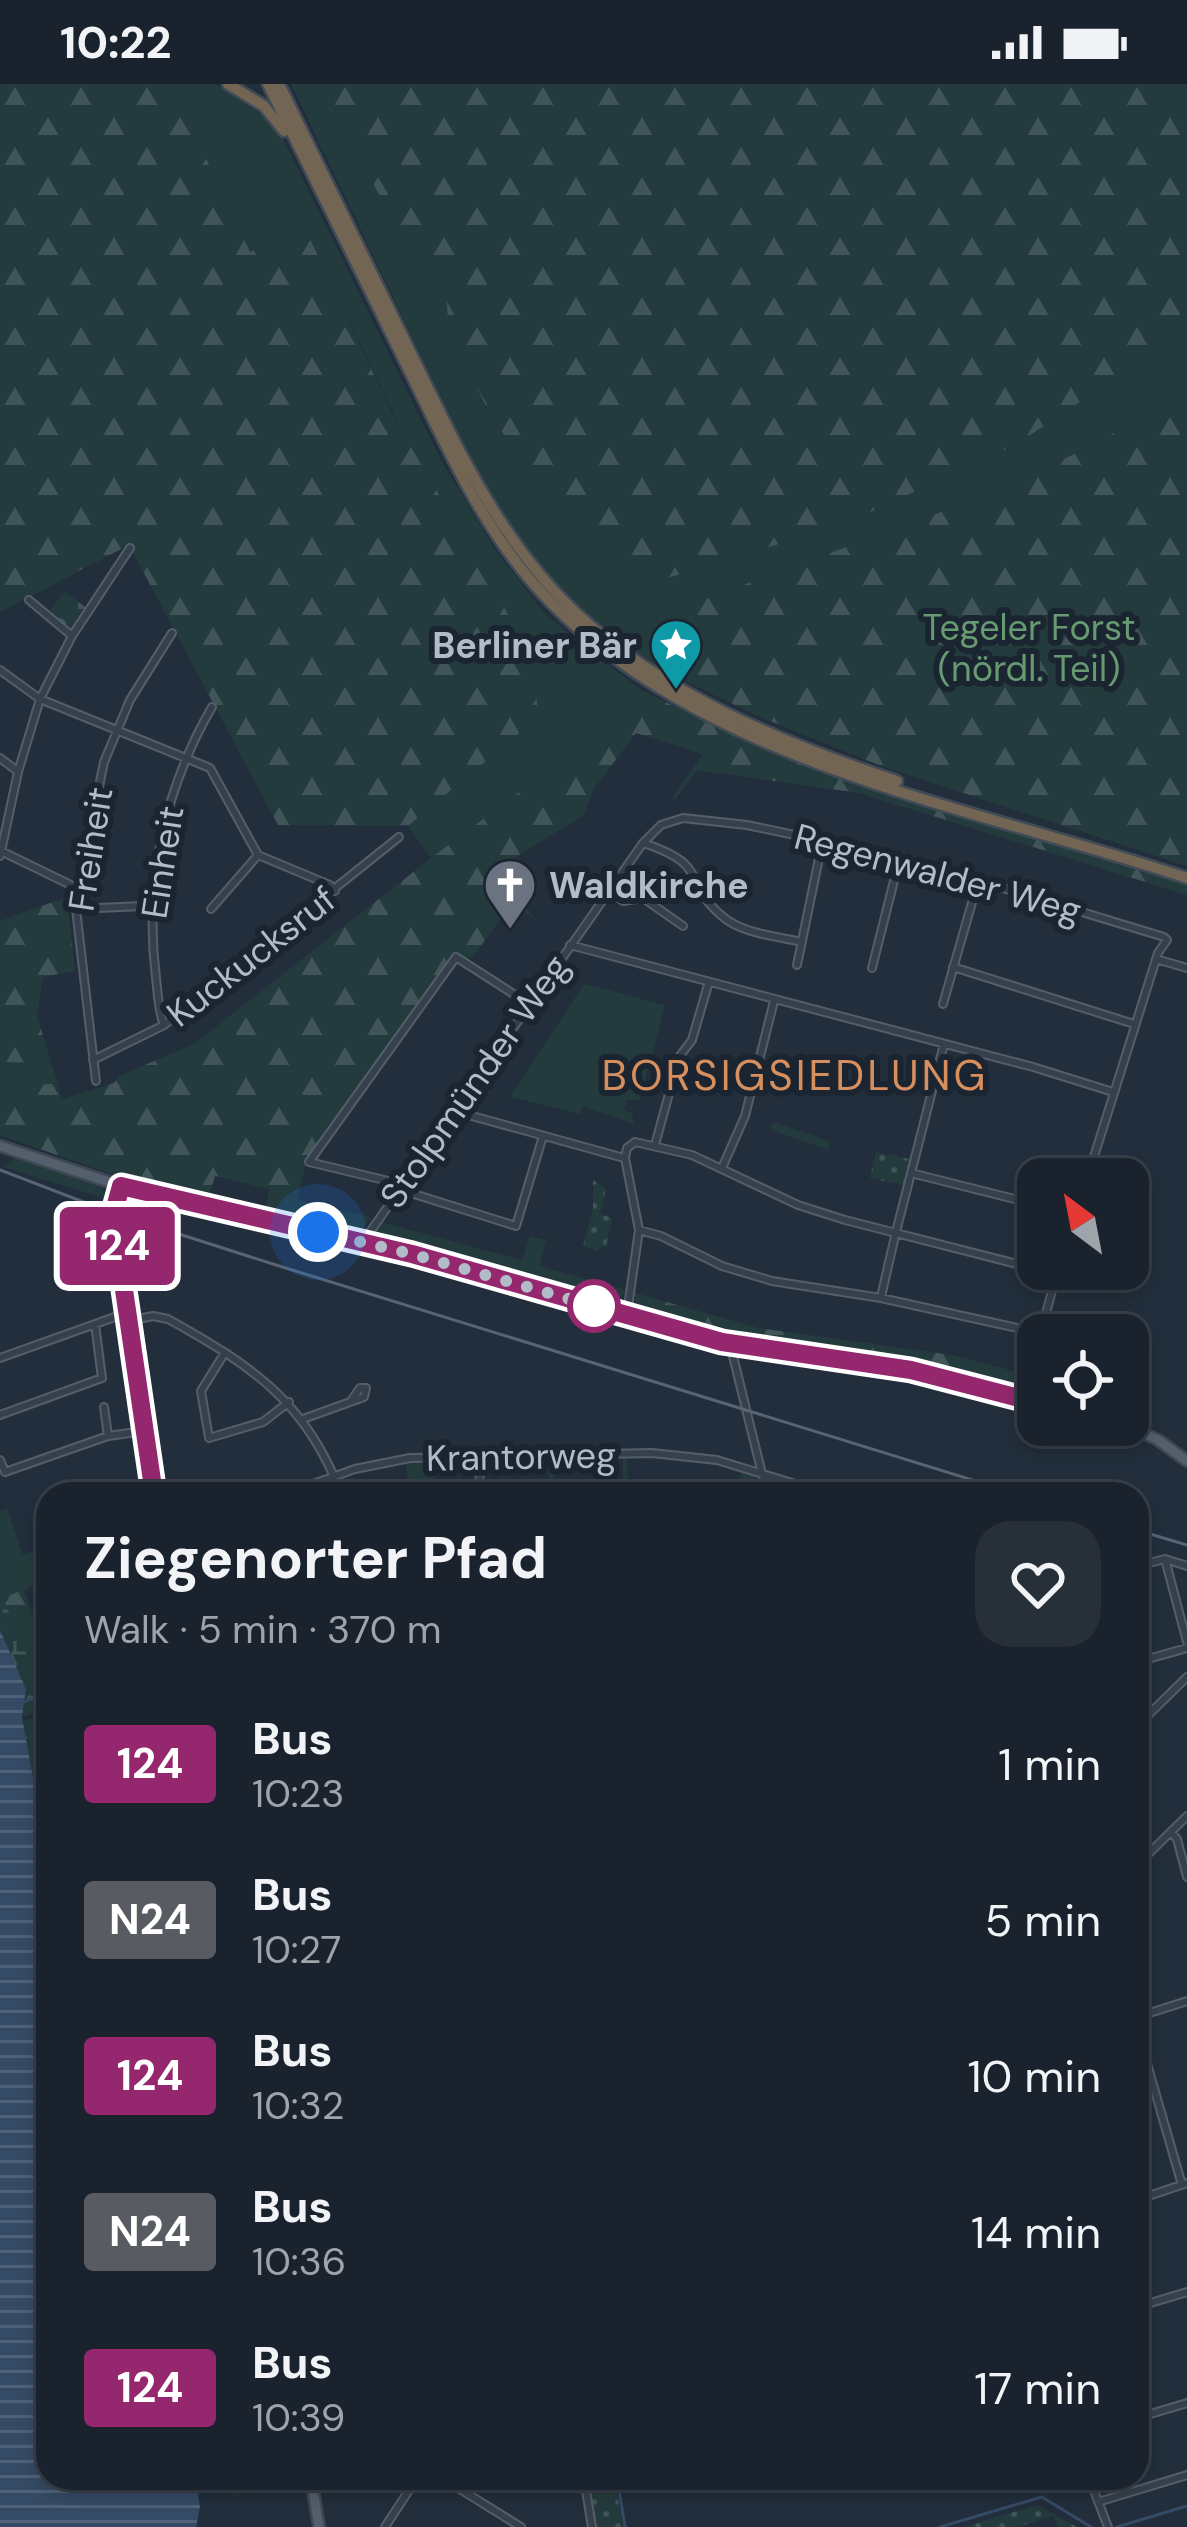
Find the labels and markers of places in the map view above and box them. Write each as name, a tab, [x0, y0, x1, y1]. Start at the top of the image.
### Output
place icon: Berliner Bär	[648, 617, 704, 691]
place label: Berliner Bär	[432, 622, 637, 669]
church icon: Waldkirche	[482, 857, 538, 931]
place label: Waldkirche	[549, 862, 749, 909]
unlabelled marker	[569, 1281, 619, 1331]

